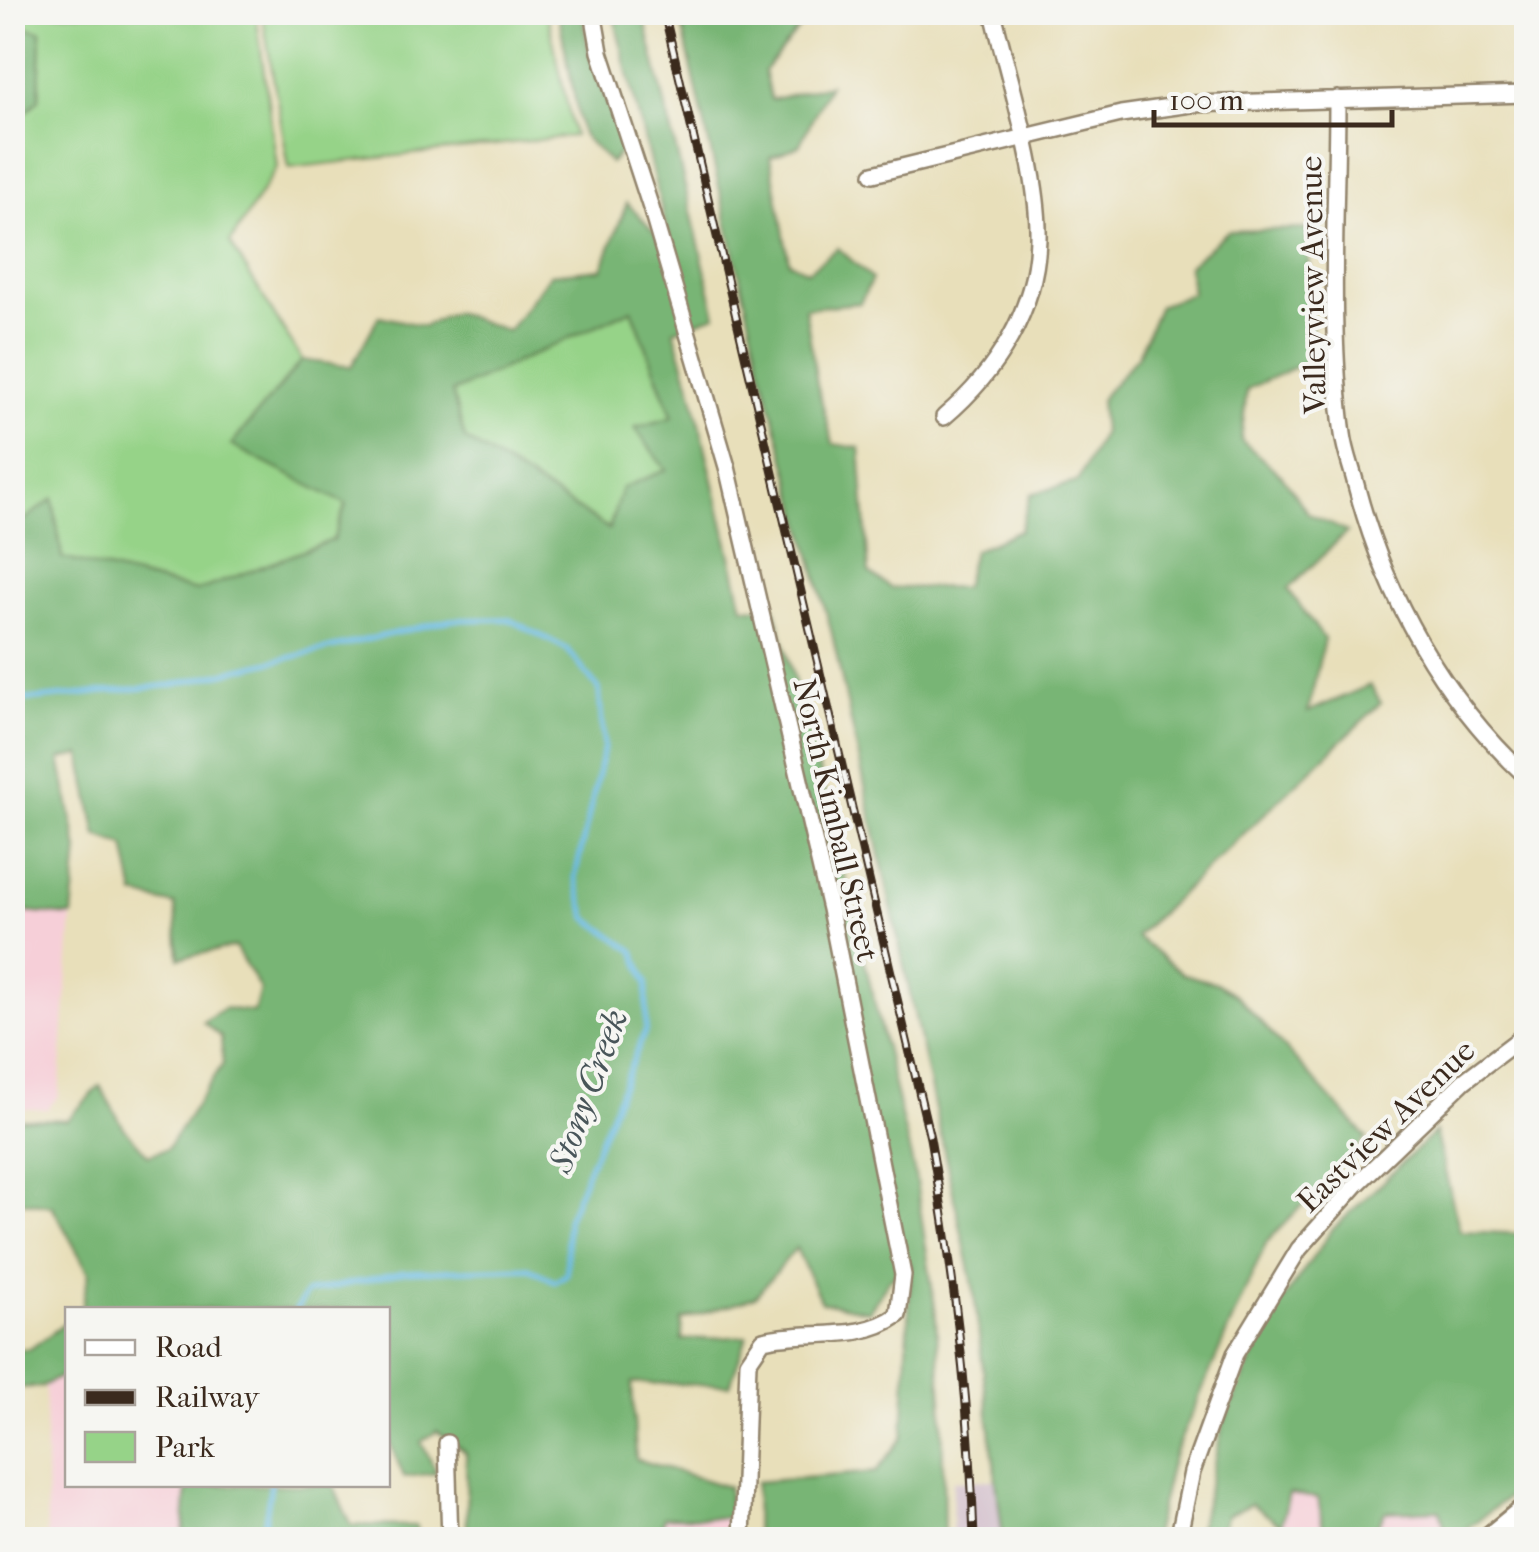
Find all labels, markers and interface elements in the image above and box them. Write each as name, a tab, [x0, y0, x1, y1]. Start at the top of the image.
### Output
scale bar	[1154, 65, 1392, 127]
text: 100 m	[1169, 83, 1244, 118]
street label: Valleyview Avenue	[1292, 155, 1334, 415]
street label: North Kimball Street	[785, 675, 887, 966]
water label: Stony Creek	[539, 1004, 636, 1179]
street label: Eastview Avenue	[1290, 1032, 1483, 1220]
legend	[65, 1307, 390, 1487]
text: Road	[155, 1330, 222, 1365]
text: Railway	[155, 1380, 260, 1415]
text: Park	[155, 1430, 215, 1465]

